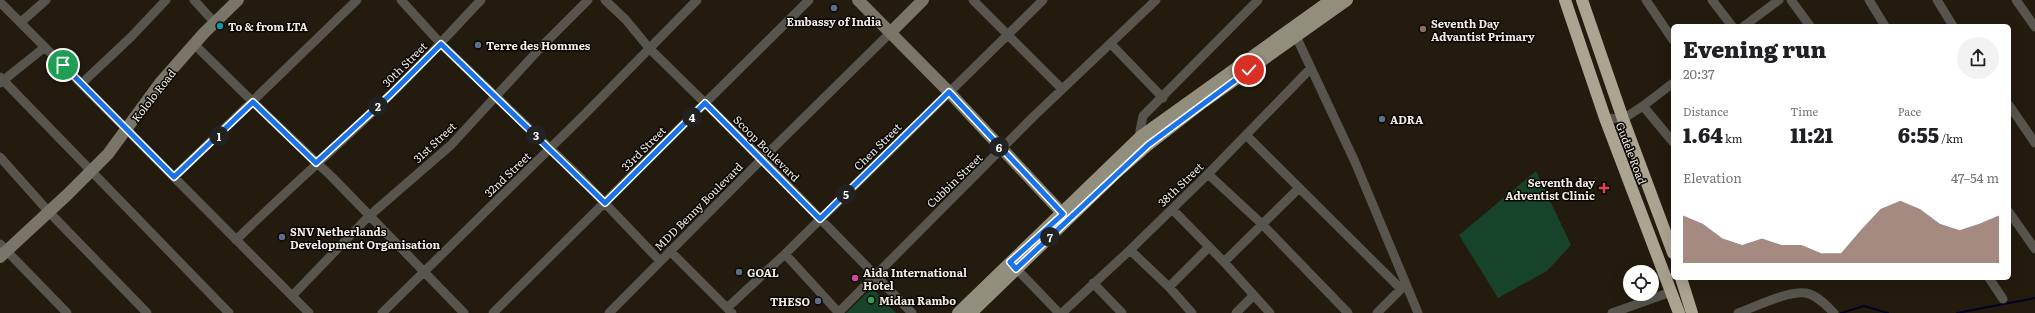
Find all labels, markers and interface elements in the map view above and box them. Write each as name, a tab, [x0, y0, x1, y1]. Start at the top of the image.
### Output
marker: Embassy of India	[829, 3, 839, 13]
place label: Embassy of India	[787, 13, 882, 29]
place label: Seventh Day Advantist Primary	[1431, 15, 1535, 44]
place label: To & from LTA	[228, 18, 308, 34]
marker: To & from LTA	[215, 21, 225, 31]
marker: Seventh Day Advantist Primary	[1418, 24, 1428, 34]
text: Evening run	[1683, 32, 1826, 65]
place label: Terre des Hommes	[486, 37, 591, 53]
button: share	[1957, 37, 1999, 79]
street label: 30th Street	[378, 38, 430, 90]
marker: Terre des Hommes	[473, 40, 483, 50]
pin	[46, 48, 80, 82]
pin	[1232, 53, 1266, 87]
icon: arrive	[52, 54, 74, 76]
icon: check	[1238, 59, 1260, 81]
text: 20:37	[1683, 64, 1715, 83]
street label: Kololo Road	[127, 65, 179, 125]
pin: 2	[368, 96, 388, 116]
text: 2	[375, 98, 381, 114]
text: Distance	[1683, 103, 1728, 119]
text: Time	[1790, 103, 1818, 119]
text: Pace	[1898, 103, 1921, 119]
pin: 4	[682, 107, 702, 127]
text: 4	[689, 109, 695, 125]
street label: Scoop Boulevard	[730, 111, 804, 185]
place label: ADRA	[1390, 111, 1424, 127]
marker: ADRA	[1377, 114, 1387, 124]
street label: 31st Street	[409, 118, 459, 166]
street label: Chen Street	[850, 118, 905, 173]
text: 1.64	[1683, 119, 1723, 149]
text: 11:21	[1790, 119, 1833, 149]
text: 6:55	[1898, 119, 1939, 149]
street label: Gudele Road	[1613, 120, 1651, 187]
street label: 33rd Street	[617, 122, 669, 174]
pin: 3	[526, 125, 546, 145]
pin: 1	[209, 126, 229, 146]
text: 3	[533, 127, 539, 143]
text: 1	[217, 128, 221, 144]
text: km	[1723, 130, 1742, 146]
text: /km	[1939, 130, 1963, 146]
pin: 6	[989, 137, 1009, 157]
text: 6	[996, 139, 1002, 155]
street label: 32nd Street	[480, 147, 534, 200]
street label: Cubbin Street	[923, 149, 986, 211]
street label: MDD Benny Boulevard	[650, 158, 746, 254]
street label: 38th Street	[1154, 158, 1207, 210]
text: Elevation	[1683, 168, 1742, 187]
text: 47–54 m	[1951, 168, 1999, 187]
place label: Seventh day Adventist Clinic	[1505, 174, 1595, 203]
marker: Seventh day Adventist Clinic	[1598, 182, 1610, 194]
pin: 5	[836, 184, 856, 204]
text: 5	[843, 186, 849, 202]
place label: SNV Netherlands Development Organisation	[290, 223, 441, 252]
pin: 7	[1040, 227, 1060, 247]
text: 7	[1047, 229, 1053, 245]
marker: SNV Netherlands Development Organisation	[277, 232, 287, 242]
place label: GOAL	[747, 264, 779, 280]
place label: Aida International Hotel	[863, 264, 967, 293]
map controls	[1623, 265, 1659, 301]
button: locate	[1623, 265, 1659, 301]
marker: GOAL	[734, 267, 744, 277]
marker: Aida International Hotel	[850, 273, 860, 283]
place label: Midan Rambo	[879, 292, 956, 308]
place label: THESO	[770, 293, 810, 309]
marker: Midan Rambo	[866, 295, 876, 305]
marker: THESO	[813, 296, 823, 306]

